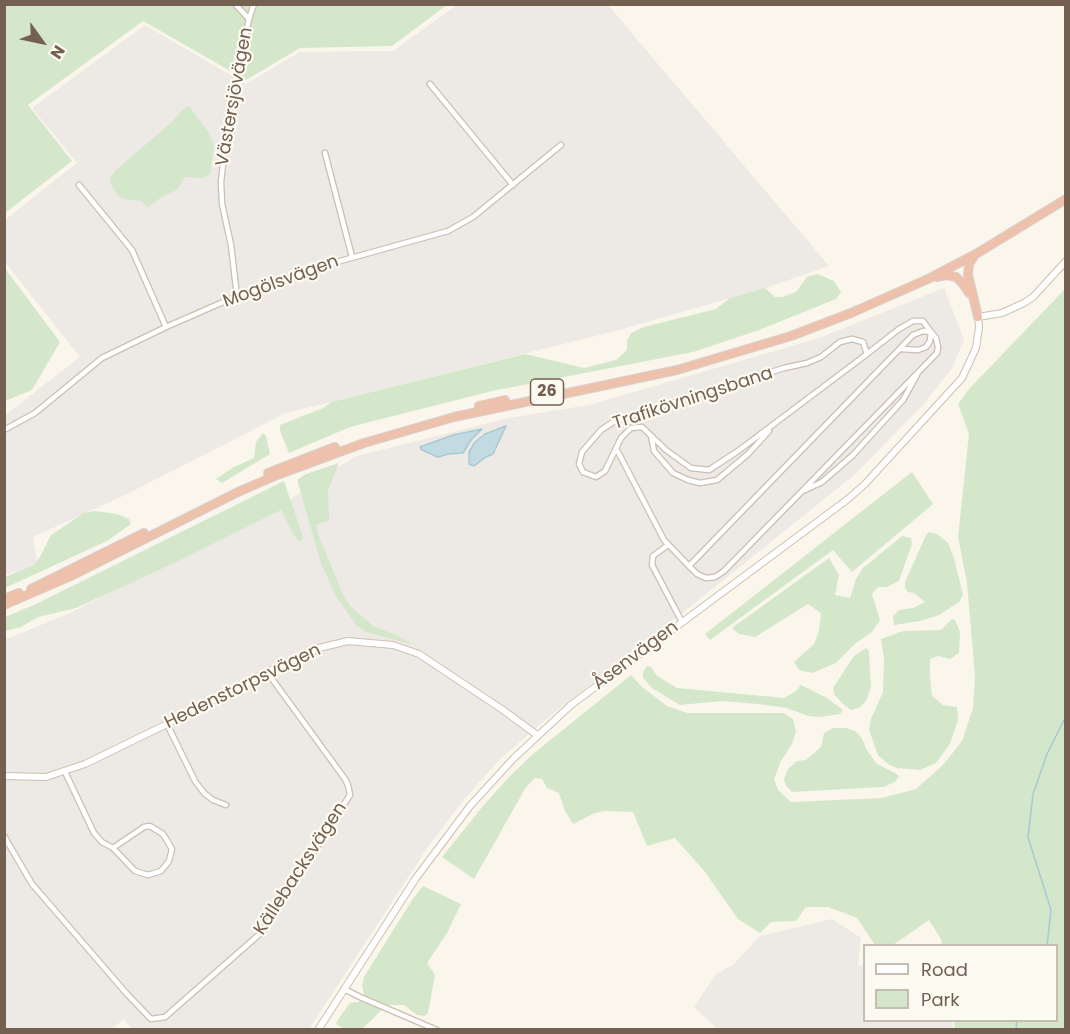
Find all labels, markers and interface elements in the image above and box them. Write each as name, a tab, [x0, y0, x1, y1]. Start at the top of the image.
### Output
north arrow	[12, 12, 72, 72]
street label: Västersjövägen	[212, 26, 258, 168]
text: N	[45, 41, 70, 63]
street label: Mogölsvägen	[220, 251, 342, 313]
street label: Trafikövningsbana	[610, 363, 776, 435]
road number: 26	[530, 379, 564, 405]
street label: Åsenvägen	[589, 617, 683, 695]
street label: Hedenstorpsvägen	[161, 640, 325, 734]
street label: Källebacksvägen	[250, 799, 352, 939]
legend	[863, 944, 1058, 1022]
text: Road	[921, 957, 968, 982]
text: Park	[921, 987, 960, 1012]

